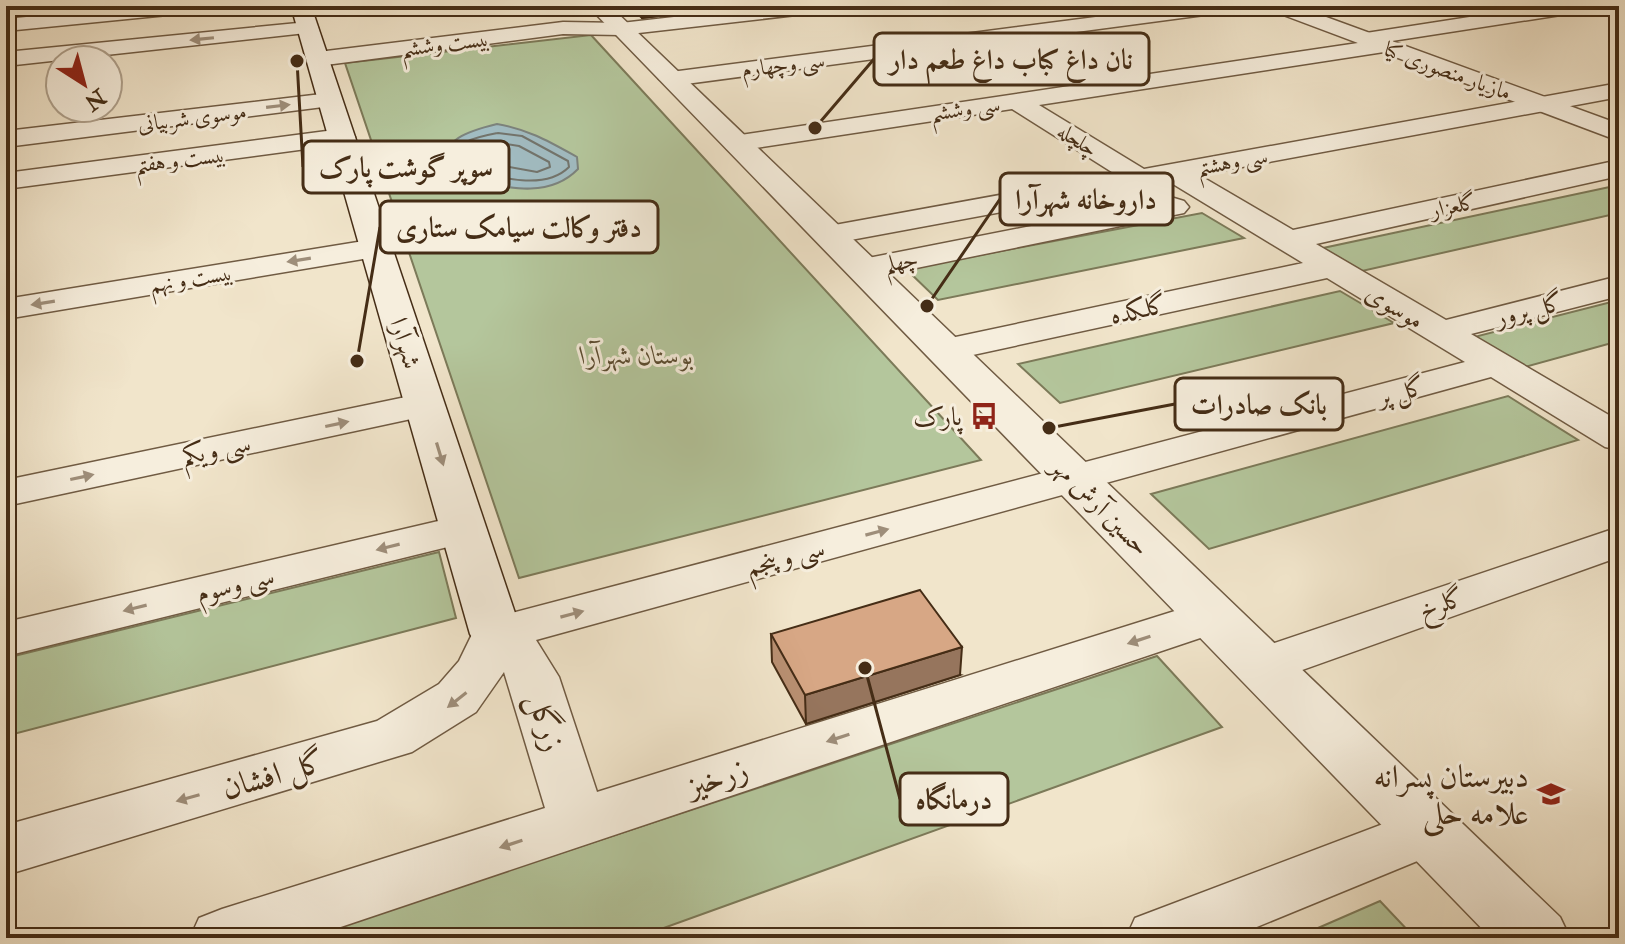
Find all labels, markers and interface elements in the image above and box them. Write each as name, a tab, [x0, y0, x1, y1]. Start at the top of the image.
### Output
street label: بیست وششم	[399, 25, 492, 70]
one-way arrow	[189, 32, 214, 45]
callout: نان داغ کباب داغ طعم دار	[874, 33, 1149, 85]
street label: مازیار منصوری کیا	[1380, 35, 1515, 107]
text: نان داغ کباب داغ طعم دار	[886, 43, 1133, 85]
north arrow	[44, 44, 124, 124]
street label: سی وچهارم	[740, 46, 827, 89]
text: N	[79, 82, 112, 117]
street label: سی وششم	[928, 90, 1003, 135]
street label: موسوی شربیانی	[136, 97, 248, 139]
one-way arrow	[266, 99, 291, 112]
street label: چلچله	[1052, 117, 1103, 164]
street label: بیست و هفتم	[133, 141, 228, 186]
callout: سوپر گوشت پارک	[303, 141, 509, 193]
street label: سی وهشتم	[1194, 142, 1271, 189]
text: سوپر گوشت پارک	[319, 151, 493, 188]
callout: داروخانه شهرآرا	[1000, 173, 1173, 225]
text: داروخانه شهرآرا	[1015, 183, 1157, 218]
street label: گلعزار	[1426, 187, 1479, 225]
callout: دفتر وکالت سیامک ستاری	[380, 201, 658, 253]
text: دفتر وکالت سیامک ستاری	[396, 211, 642, 246]
street label: چهلم	[882, 245, 922, 287]
one-way arrow	[286, 255, 311, 267]
street label: بیست و نهم	[148, 259, 236, 305]
street label: موسوی	[1359, 277, 1430, 337]
street label: گل پرور	[1489, 286, 1567, 336]
street label: گلکده	[1107, 288, 1169, 332]
one-way arrow	[30, 297, 55, 310]
street label: شهرآرا	[382, 314, 428, 373]
park label: بوستان شهرآرا	[579, 340, 693, 372]
street label: گل پر	[1371, 370, 1429, 415]
callout: بانک صادرات	[1175, 378, 1343, 430]
text: بانک صادرات	[1191, 388, 1327, 423]
place label: پارک	[913, 401, 963, 435]
bus stop icon: پارک	[969, 401, 999, 431]
one-way arrow	[325, 417, 350, 430]
street label: سی ویکم	[179, 427, 255, 481]
one-way arrow	[435, 442, 447, 466]
street label: حسین آرش مهر	[1042, 448, 1156, 563]
one-way arrow	[70, 470, 95, 483]
one-way arrow	[864, 526, 889, 538]
street label: سی و پنجم	[742, 532, 830, 592]
one-way arrow	[375, 541, 400, 554]
street label: سی وسوم	[193, 560, 279, 616]
street label: گلرخ	[1414, 581, 1471, 633]
one-way arrow	[123, 602, 148, 615]
one-way arrow	[559, 608, 584, 620]
one-way arrow	[1126, 635, 1150, 647]
street label: زرگل	[516, 688, 574, 757]
one-way arrow	[447, 691, 467, 707]
one-way arrow	[826, 732, 850, 744]
street label: گل افشان	[217, 741, 330, 811]
street label: زرخیز	[679, 749, 753, 808]
place label: دبیرستان پسرانه علامه حلی	[1373, 757, 1529, 837]
callout: درمانگاه	[900, 773, 1008, 825]
school or university icon: دبیرستان پسرانه علامه حلی	[1536, 779, 1566, 809]
text: درمانگاه	[916, 781, 992, 818]
one-way arrow	[175, 792, 199, 805]
one-way arrow	[498, 838, 522, 850]

